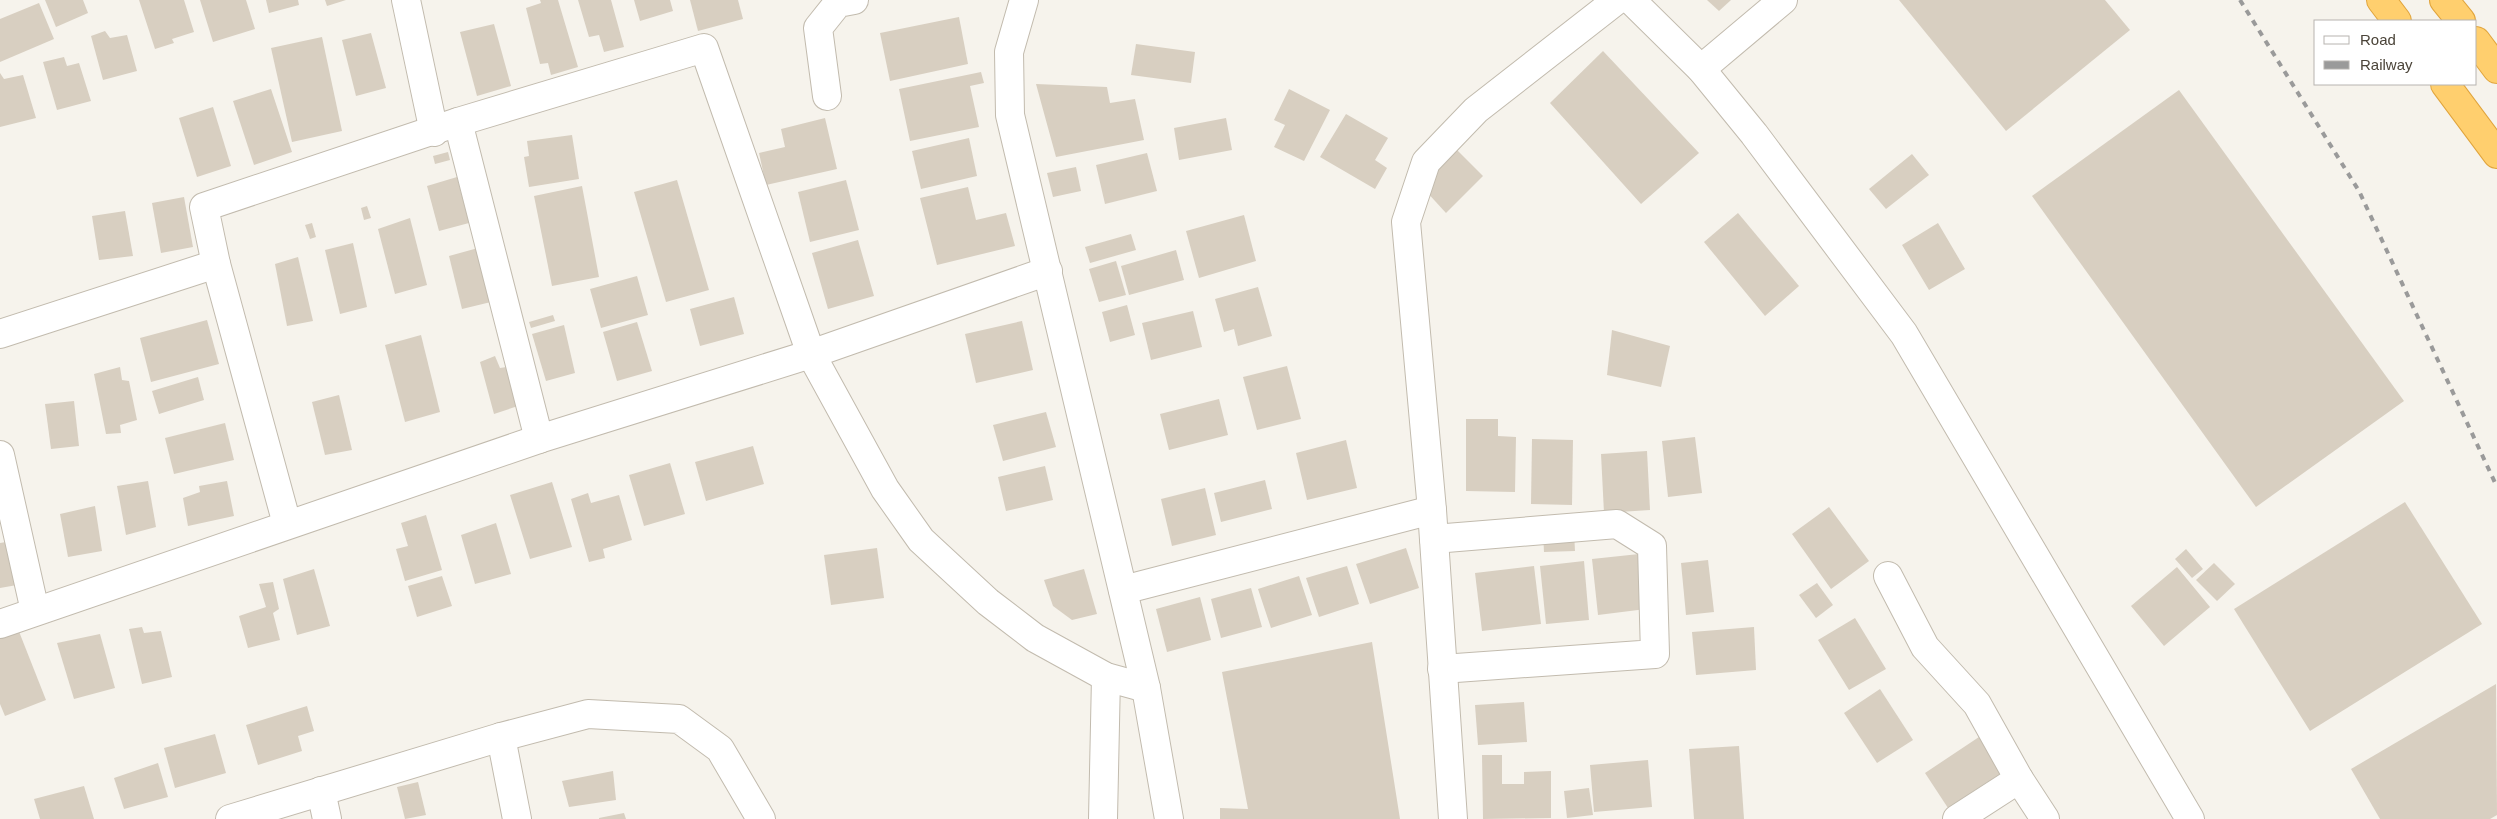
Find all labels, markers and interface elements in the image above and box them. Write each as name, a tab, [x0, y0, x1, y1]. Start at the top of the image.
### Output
legend	[2314, 20, 2477, 85]
text: Road	[2360, 31, 2396, 48]
text: Railway	[2360, 56, 2413, 73]

